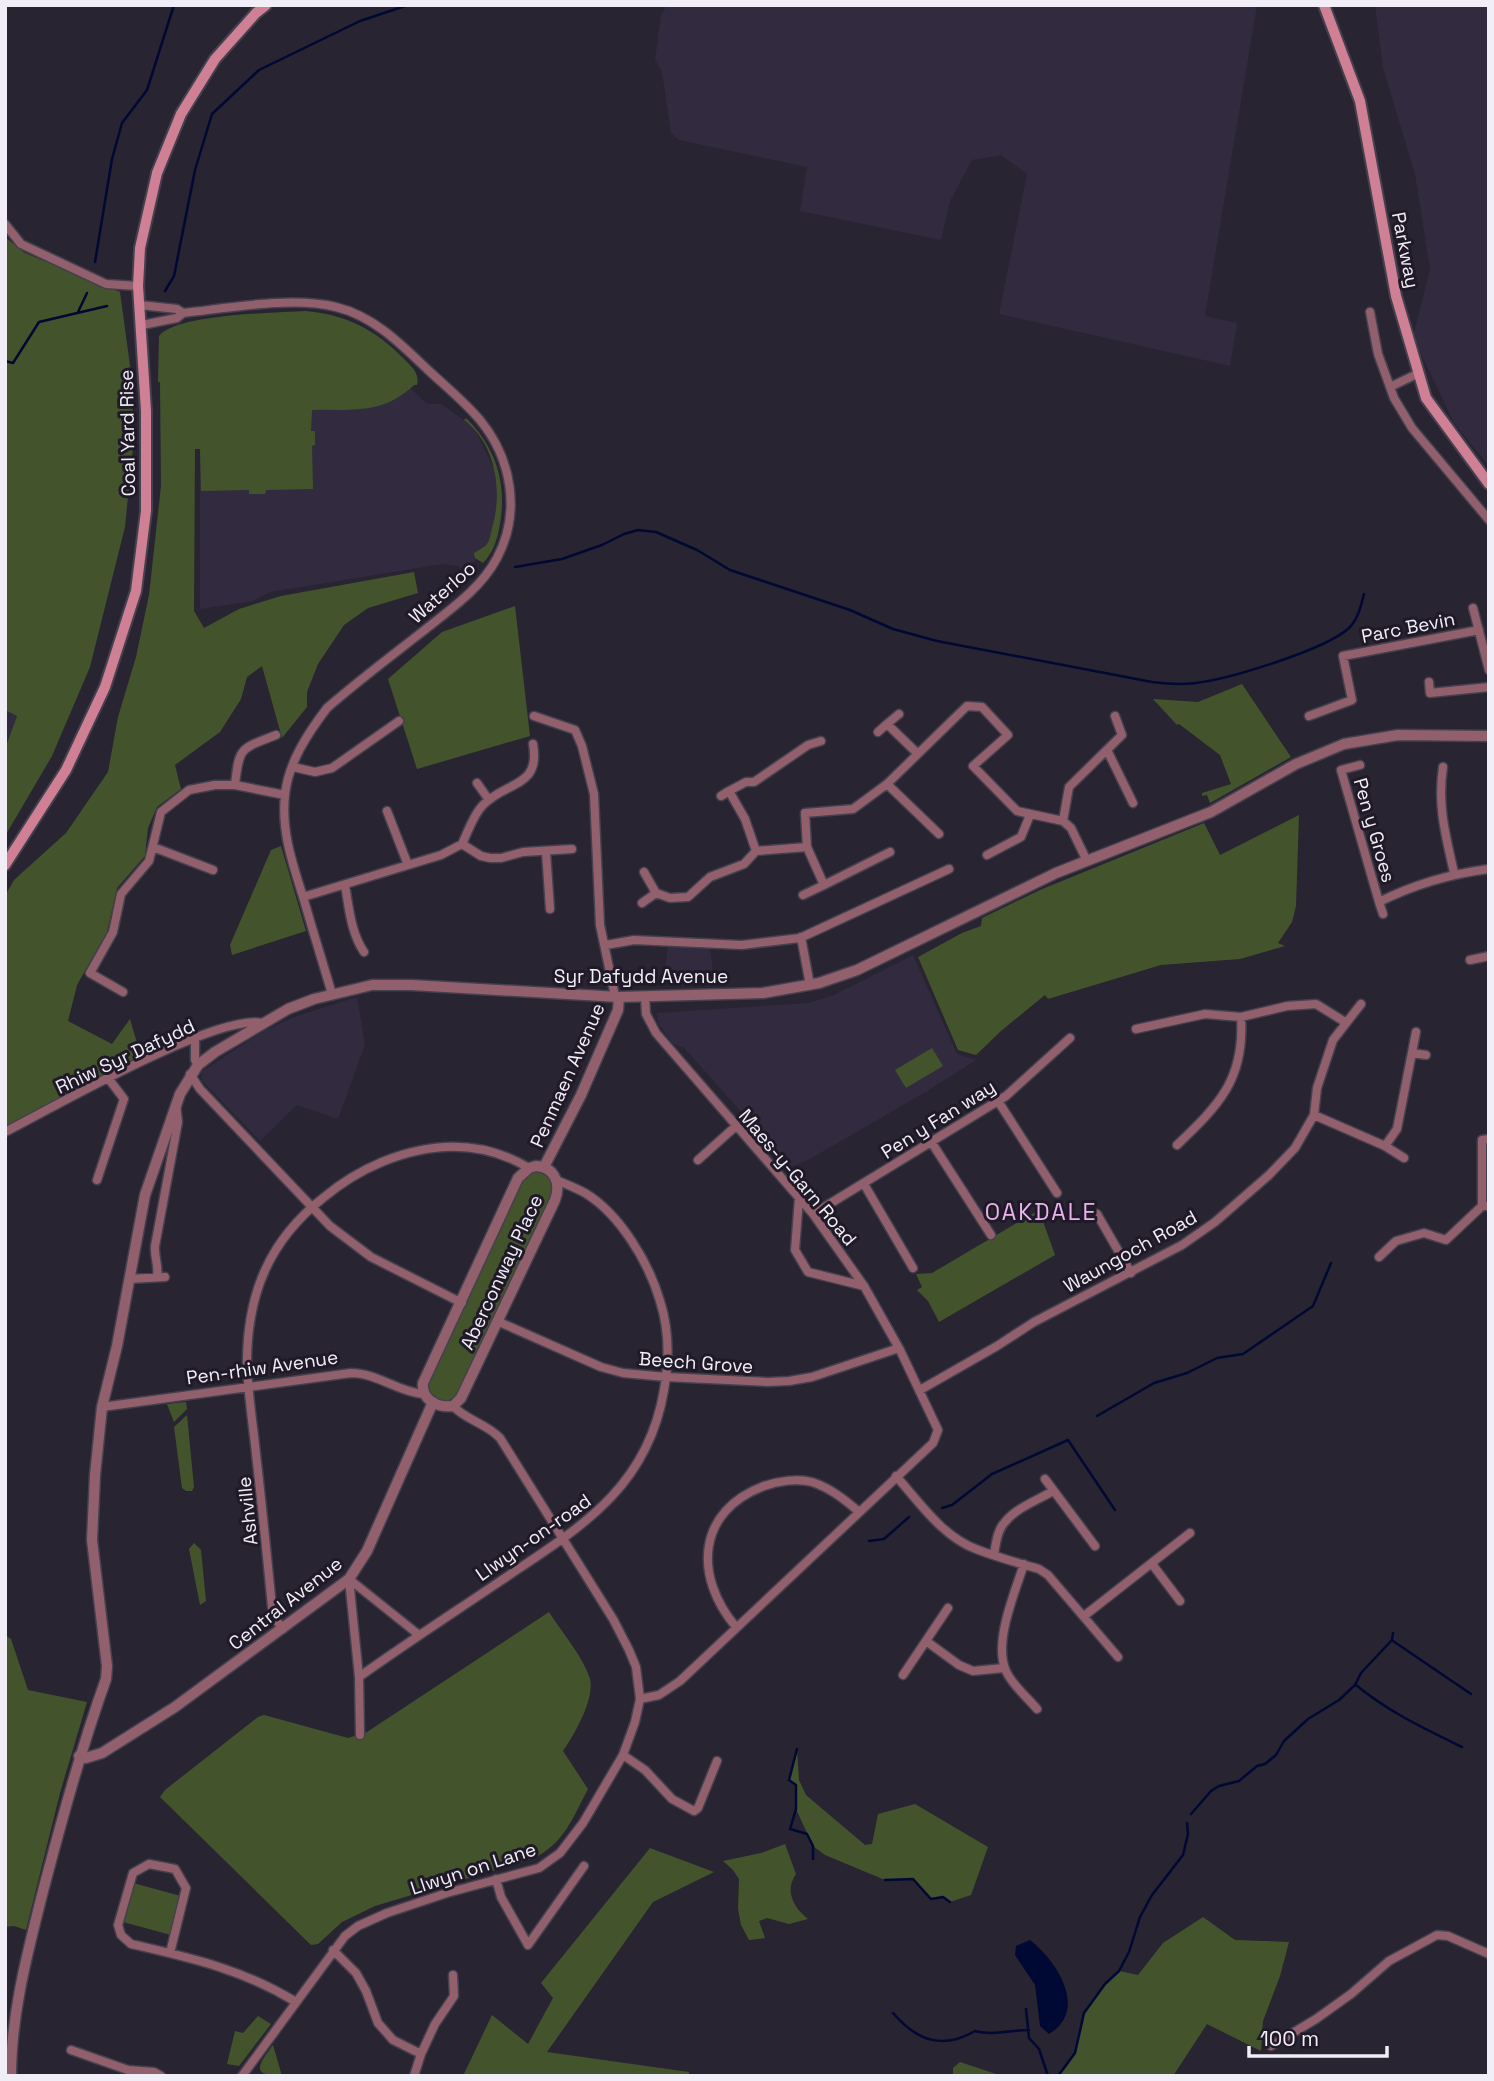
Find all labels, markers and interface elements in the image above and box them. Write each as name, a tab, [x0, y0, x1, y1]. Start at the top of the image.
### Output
street label: Parkway	[1386, 210, 1425, 290]
street label: Coal Yard Rise	[114, 369, 141, 497]
street label: Waterloo	[404, 556, 481, 629]
street label: Parc Bevin	[1359, 606, 1457, 649]
street label: Pen y Groes	[1348, 775, 1401, 885]
street label: Syr Dafydd Avenue	[554, 964, 728, 989]
street label: Penmaen Avenue	[524, 999, 611, 1151]
street label: Rhiw Syr Dafydd	[51, 1013, 199, 1100]
street label: Pen y Fan way	[876, 1074, 1000, 1165]
street label: Maes-y-Garn Road	[733, 1104, 862, 1251]
street label: Aberconway Place	[455, 1191, 548, 1354]
district label: OAKDALE	[985, 1197, 1097, 1227]
street label: Waungoch Road	[1059, 1204, 1201, 1298]
street label: Pen-rhiw Avenue	[185, 1344, 340, 1391]
street label: Beech Grove	[638, 1346, 754, 1379]
street label: Ashville	[231, 1475, 264, 1546]
street label: Llwyn-on-road	[471, 1488, 596, 1587]
street label: Central Avenue	[223, 1551, 347, 1656]
street label: Llwyn on Lane	[407, 1836, 539, 1901]
scale bar	[1249, 2014, 1387, 2058]
text: 100 m	[1260, 2025, 1319, 2052]

